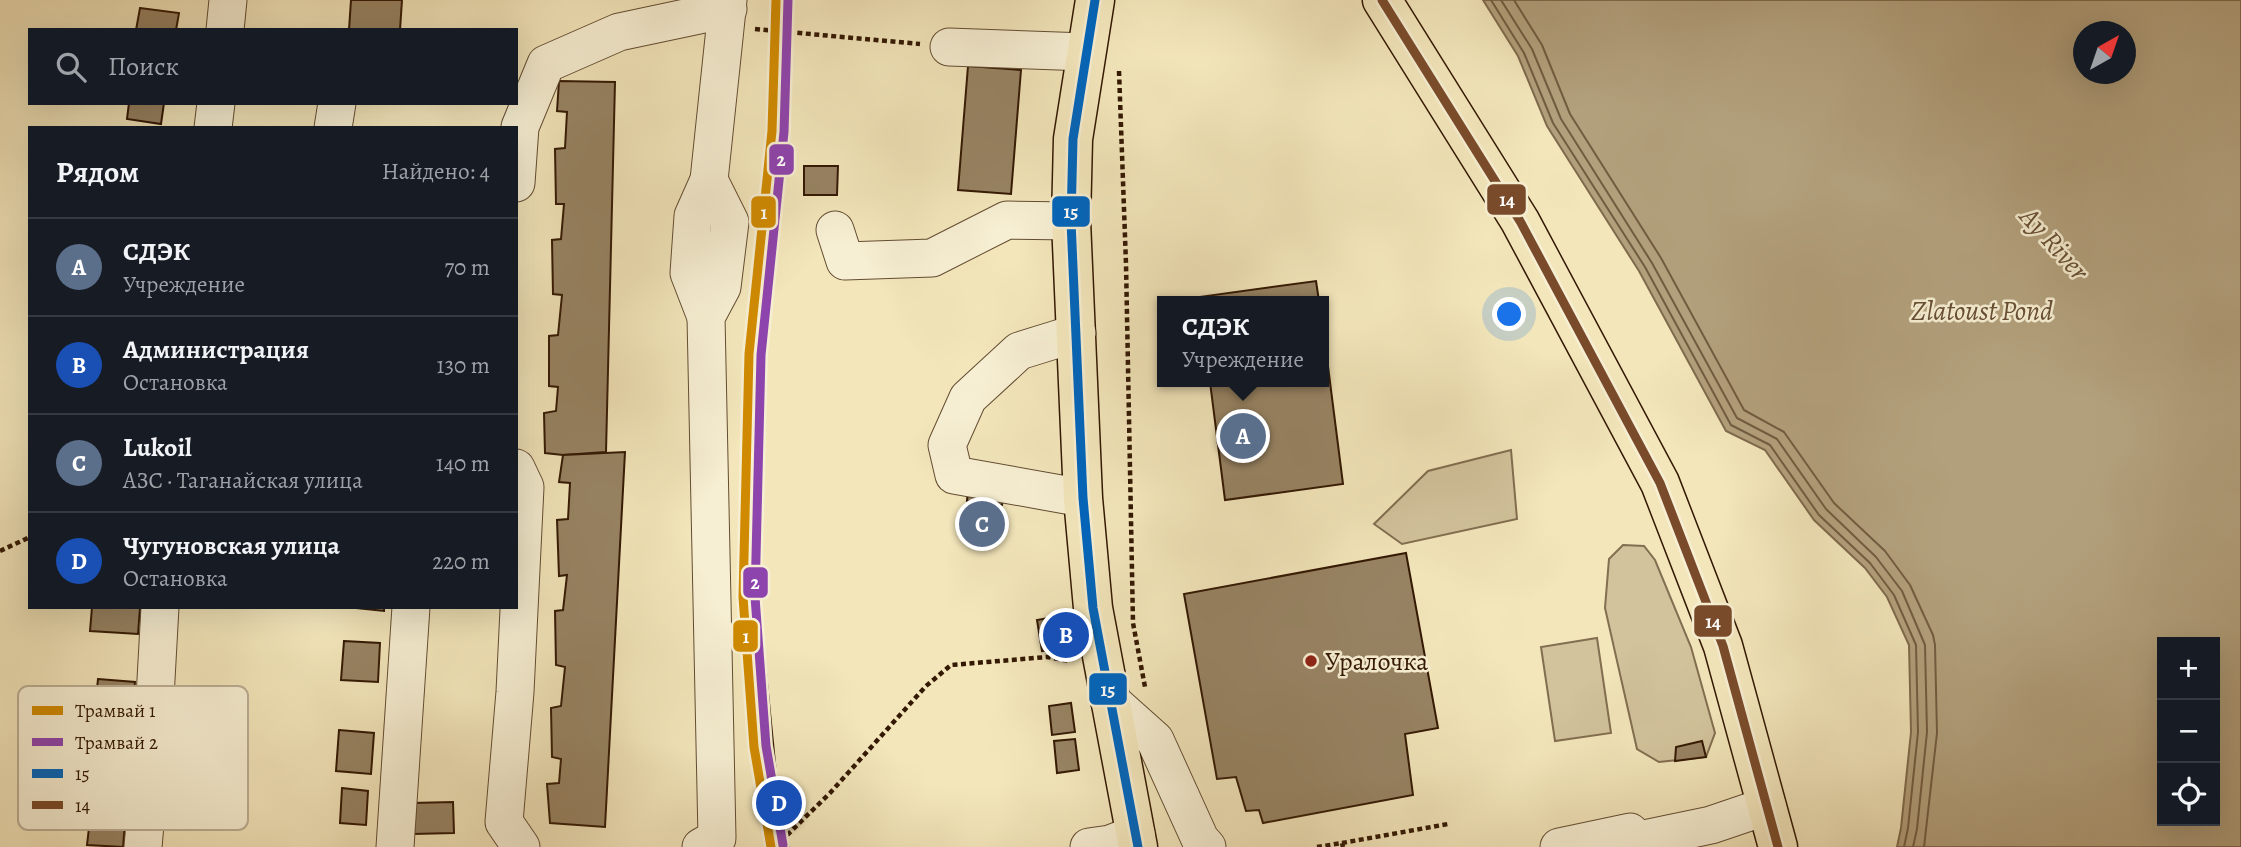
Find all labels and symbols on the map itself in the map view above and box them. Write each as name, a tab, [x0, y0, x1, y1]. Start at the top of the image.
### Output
north arrow	[2073, 21, 2136, 84]
line badge: 2	[768, 143, 795, 176]
text: 2	[776, 147, 786, 173]
line badge: 14	[1486, 183, 1527, 216]
text: 14	[1499, 187, 1515, 213]
line badge: 1	[750, 195, 777, 229]
line badge: 15	[1051, 195, 1091, 228]
water label: Ay River	[2010, 197, 2098, 290]
text: 15	[1064, 199, 1078, 225]
text: 1	[761, 200, 768, 226]
water label: Zlatoust Pond	[1911, 292, 2053, 330]
your location	[1492, 297, 1526, 331]
pin: A	[1220, 410, 1266, 462]
pin: C	[959, 498, 1005, 550]
line badge: 2	[742, 566, 769, 599]
text: 2	[750, 570, 760, 596]
line badge: 14	[1693, 604, 1733, 638]
pin: B	[1043, 609, 1089, 661]
text: 14	[1705, 609, 1721, 635]
line badge: 1	[732, 619, 759, 653]
text: 1	[743, 624, 750, 650]
place label: Уралочка	[1325, 644, 1428, 679]
marker: Уралочка	[1303, 653, 1319, 669]
line badge: 15	[1088, 672, 1128, 706]
text: 15	[1101, 677, 1115, 703]
legend	[18, 686, 248, 830]
text: Трамвай 1	[75, 698, 156, 724]
text: Трамвай 2	[75, 730, 158, 756]
text: 15	[75, 761, 90, 787]
pin: D	[756, 777, 802, 829]
text: 14	[75, 793, 90, 819]

